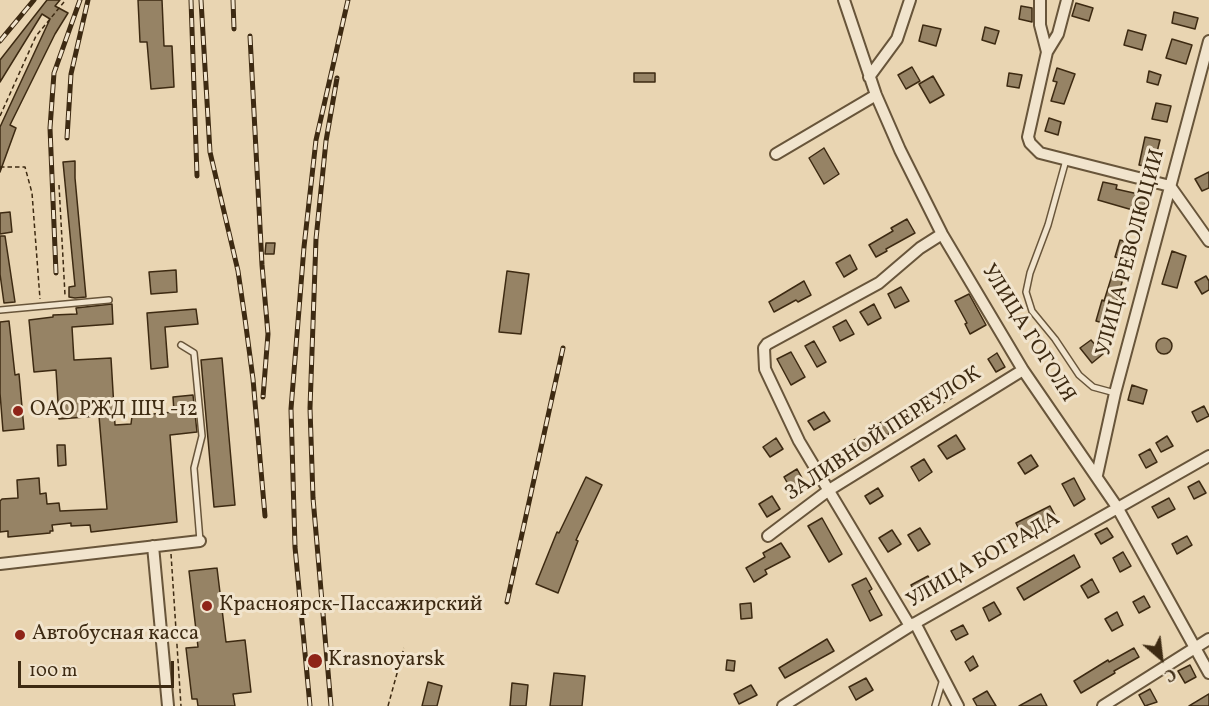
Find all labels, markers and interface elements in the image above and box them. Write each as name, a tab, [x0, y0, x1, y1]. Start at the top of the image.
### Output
street label: УЛИЦА РЕВОЛЮЦИИ	[1092, 147, 1172, 359]
street label: УЛИЦА ГОГОЛЯ	[974, 260, 1080, 408]
street label: ЗАЛИВНОЙ ПЕРЕУЛОК	[781, 362, 987, 508]
place label: ОАО РЖД ШЧ -12	[30, 398, 198, 424]
marker: ОАО РЖД ШЧ -12	[11, 404, 25, 418]
street label: УЛИЦА БОГРАДА	[903, 507, 1065, 615]
place label: Красноярск-Пассажирский	[219, 593, 483, 619]
marker: Красноярск-Пассажирский	[200, 599, 214, 613]
place label: Автобусная касса	[32, 622, 199, 648]
marker: Автобусная касса	[13, 628, 27, 642]
north arrow	[1131, 628, 1191, 688]
place label: Krasnoyarsk	[328, 648, 445, 674]
scale bar	[21, 649, 177, 687]
marker: Krasnoyarsk	[306, 652, 324, 670]
text: 100 m	[29, 659, 78, 684]
text: С	[1160, 662, 1179, 686]

